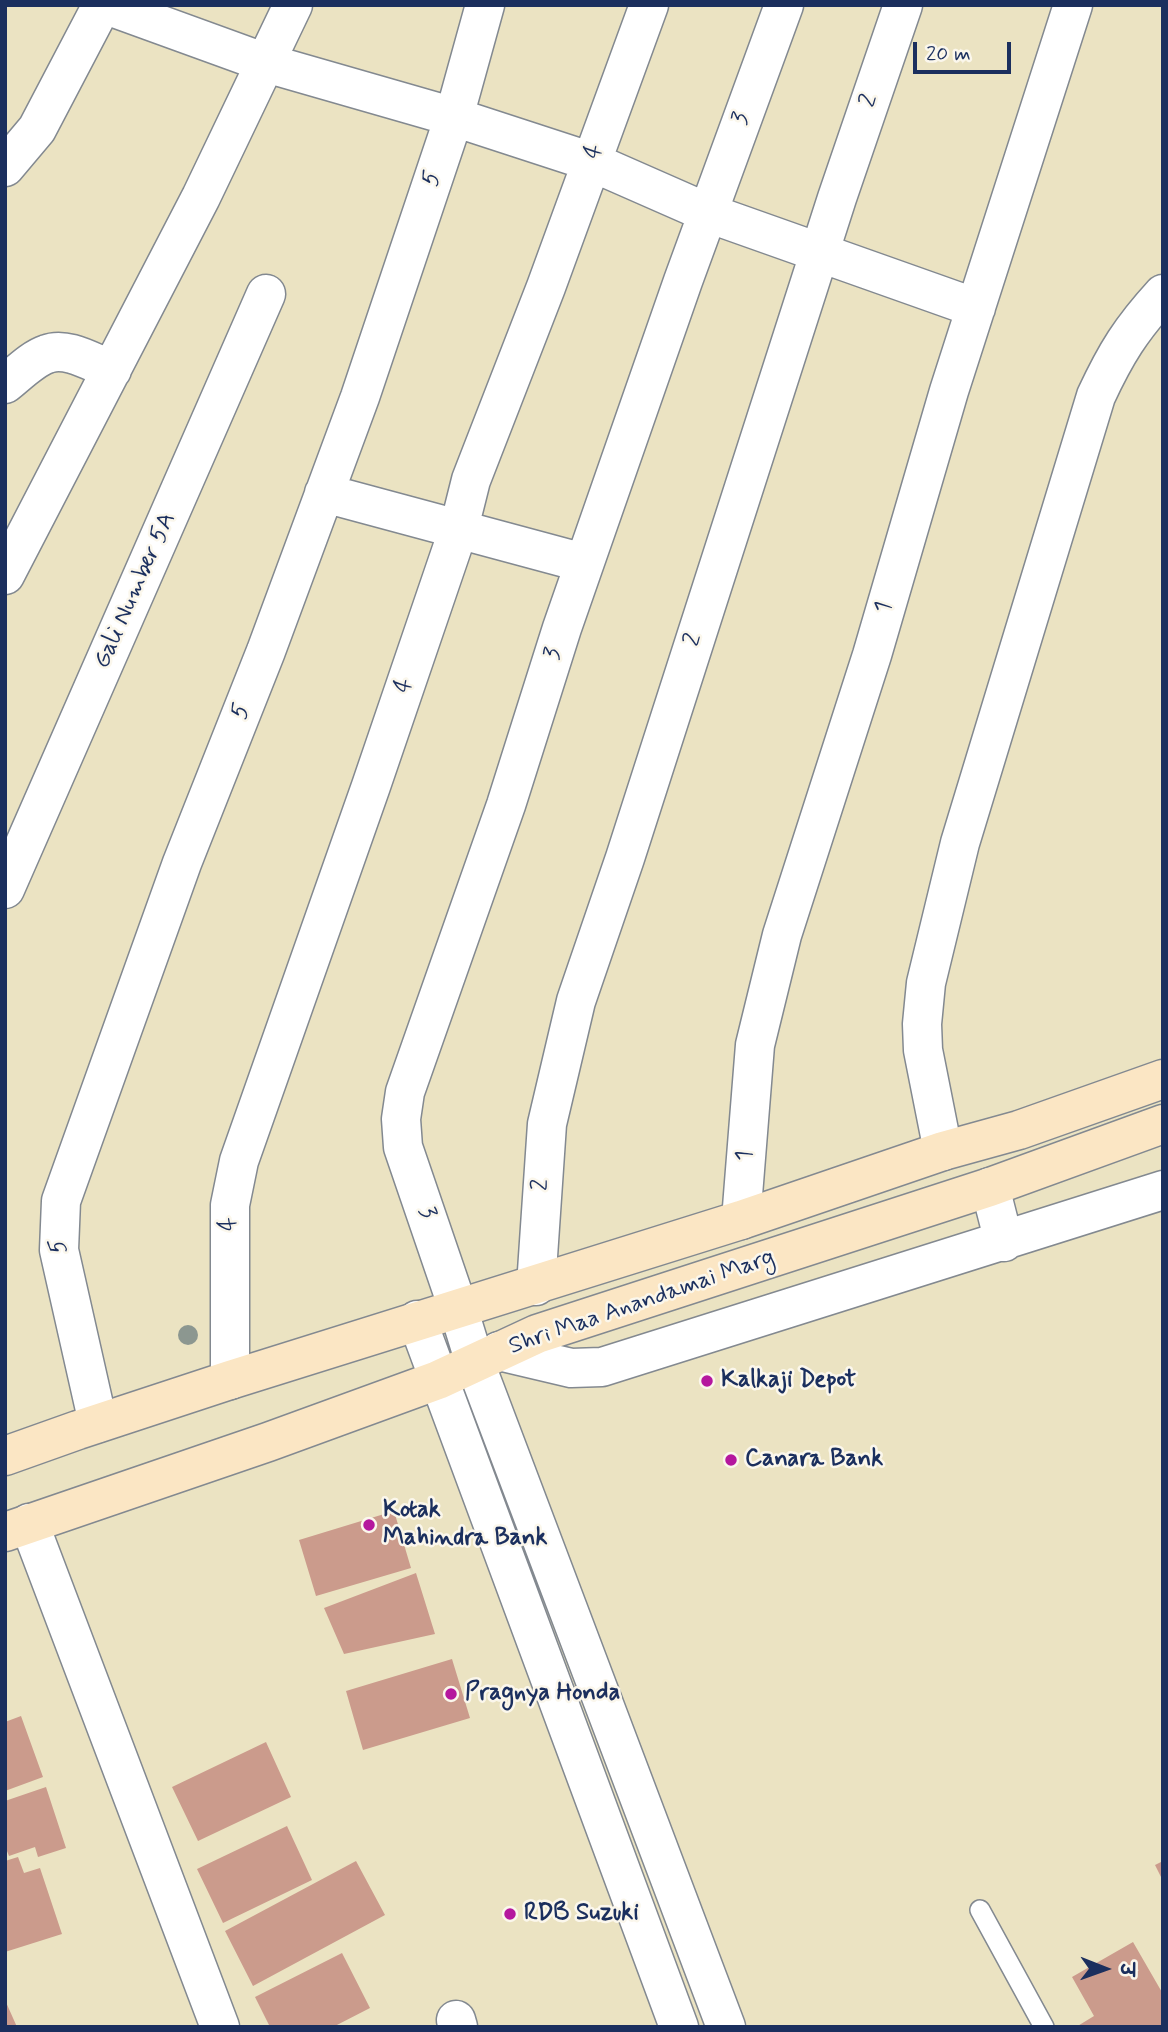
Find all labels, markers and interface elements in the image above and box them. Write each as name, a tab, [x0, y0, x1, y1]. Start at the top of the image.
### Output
scale bar	[916, 28, 1014, 72]
text: 20 m	[926, 40, 971, 68]
street label: 2	[854, 91, 886, 111]
street label: 3	[727, 109, 757, 129]
street label: 4	[579, 141, 611, 163]
street label: 5	[417, 168, 449, 190]
street label: Gali Number 5A	[89, 509, 183, 673]
street label: 1	[870, 599, 900, 617]
street label: 2	[678, 630, 710, 650]
street label: 3	[539, 645, 569, 663]
street label: 4	[389, 675, 421, 697]
street label: 5	[226, 700, 258, 724]
street label: 1	[731, 1150, 761, 1162]
street label: 2	[527, 1178, 557, 1192]
street label: 3	[411, 1203, 441, 1223]
street label: 4	[216, 1217, 244, 1231]
street label: 5	[45, 1237, 75, 1255]
street label: Shri Maa Anandamai Marg	[505, 1244, 779, 1362]
place label: Kalkaji Depot	[721, 1367, 856, 1395]
marker: Kalkaji Depot	[699, 1373, 715, 1389]
place label: Canara Bank	[745, 1446, 883, 1474]
marker: Canara Bank	[723, 1452, 739, 1468]
place label: Kotak Mahindra Bank	[383, 1497, 547, 1553]
marker: Kotak Mahindra Bank	[361, 1517, 377, 1533]
place label: Pragnya Honda	[465, 1680, 620, 1708]
marker: Pragnya Honda	[443, 1686, 459, 1702]
place label: RDB Suzuki	[524, 1900, 639, 1928]
marker: RDB Suzuki	[502, 1906, 518, 1922]
north arrow	[1070, 1934, 1140, 2004]
text: उ	[1114, 1963, 1139, 1976]

